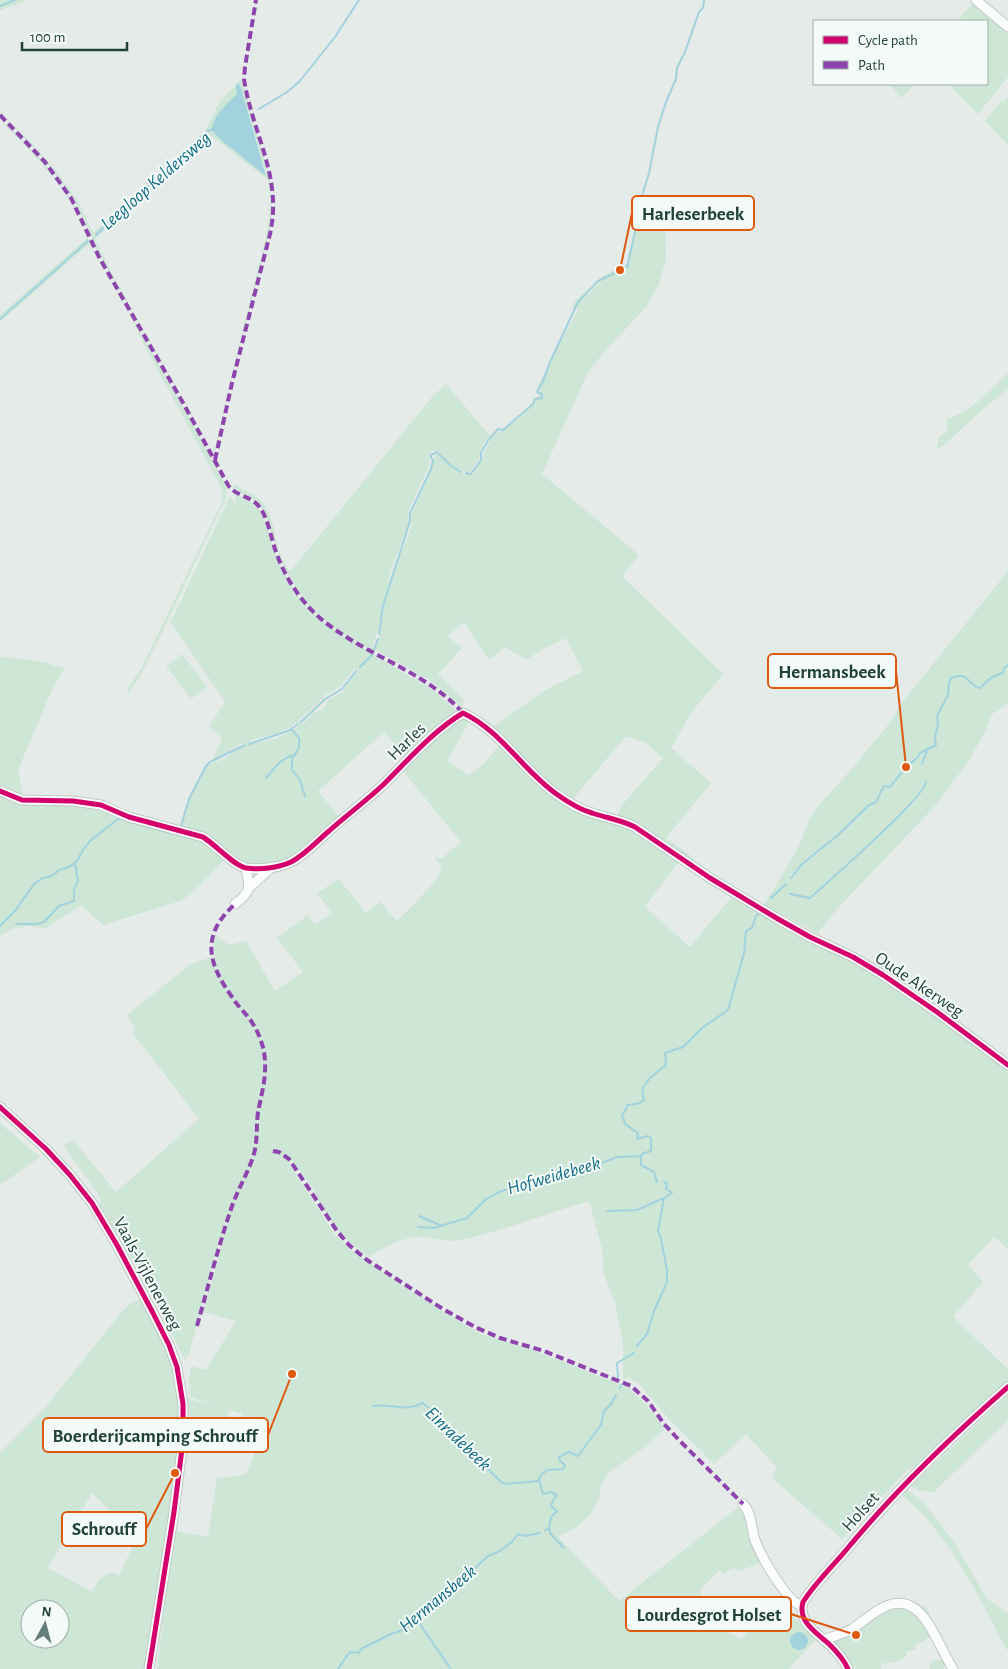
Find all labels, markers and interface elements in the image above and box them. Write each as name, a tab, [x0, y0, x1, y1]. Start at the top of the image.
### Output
scale bar	[22, 20, 128, 52]
legend	[813, 20, 988, 85]
text: 100 m	[30, 30, 65, 45]
text: Cycle path	[858, 33, 918, 48]
text: Path	[858, 58, 885, 73]
water label: Leegloop Keldersweg	[97, 128, 215, 234]
callout: Harleserbeek	[632, 196, 754, 230]
text: Harleserbeek	[642, 205, 745, 224]
callout: Hermansbeek	[768, 654, 896, 688]
text: Hermansbeek	[778, 663, 886, 682]
street label: Harles	[384, 720, 430, 764]
street label: Oude Akerweg	[871, 949, 967, 1021]
water label: Hofweidebeek	[505, 1154, 603, 1198]
street label: Vaals-Vijlenerweg	[110, 1214, 184, 1334]
water label: Einradebeek	[421, 1403, 495, 1475]
callout: Boerderijcamping Schrouff	[43, 1418, 268, 1452]
text: Boerderijcamping Schrouff	[52, 1427, 259, 1446]
street label: Holset	[839, 1489, 883, 1535]
callout: Schrouff	[62, 1512, 146, 1546]
text: Schrouff	[72, 1520, 138, 1539]
water label: Hermansbeek	[396, 1561, 480, 1636]
callout: Lourdesgrot Holset	[626, 1597, 791, 1631]
north arrow	[20, 1599, 70, 1649]
text: N	[41, 1605, 52, 1620]
text: Lourdesgrot Holset	[637, 1606, 782, 1625]

